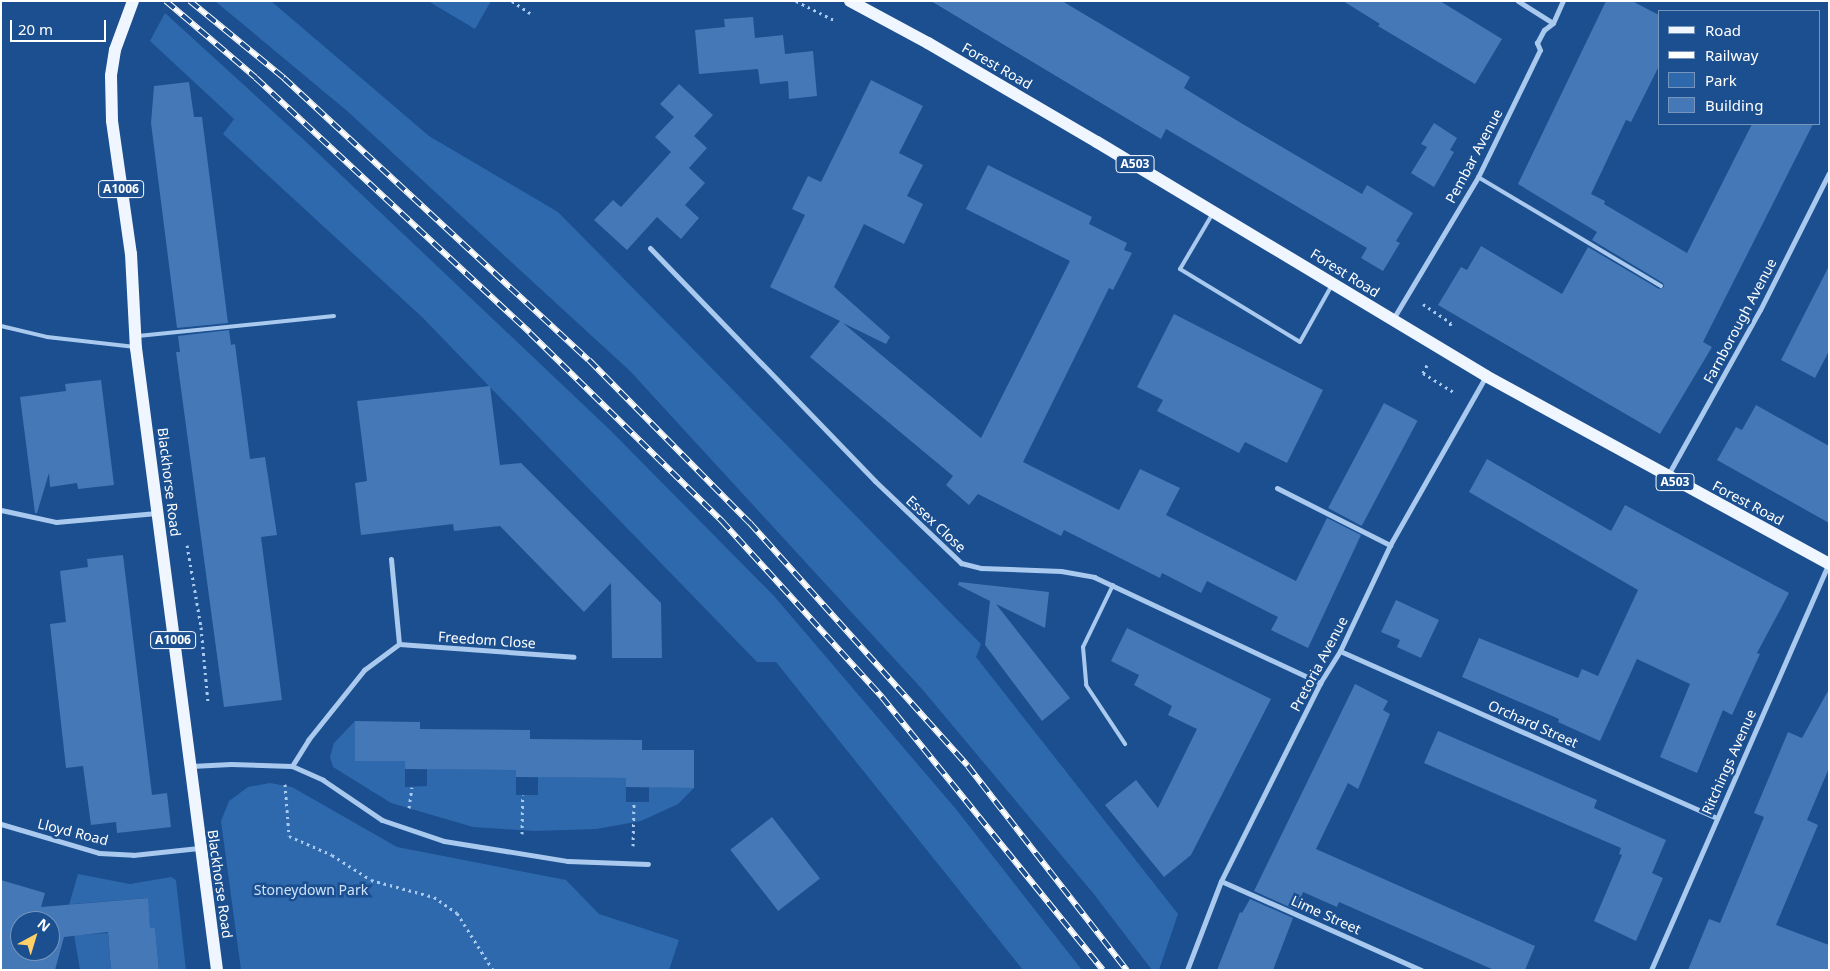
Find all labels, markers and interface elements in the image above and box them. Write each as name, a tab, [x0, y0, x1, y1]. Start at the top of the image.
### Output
scale bar	[12, 10, 109, 42]
legend	[1658, 10, 1820, 125]
text: 20 m	[18, 19, 53, 39]
text: Road	[1705, 20, 1741, 40]
street label: Forest Road	[959, 39, 1035, 93]
text: Railway	[1705, 45, 1758, 65]
text: Park	[1705, 70, 1737, 90]
text: Building	[1705, 95, 1763, 115]
street label: Pembar Avenue	[1442, 106, 1506, 206]
road number: A503	[1115, 154, 1155, 173]
road number: A1006	[97, 180, 145, 198]
street label: Forest Road	[1307, 245, 1383, 301]
street label: Farnborough Avenue	[1700, 256, 1780, 386]
street label: Blackhorse Road	[154, 427, 184, 537]
road number: A503	[1655, 472, 1695, 492]
street label: Forest Road	[1710, 477, 1786, 529]
street label: Essex Close	[903, 492, 969, 556]
street label: Pretoria Avenue	[1287, 614, 1351, 714]
street label: Freedom Close	[438, 628, 536, 652]
road number: A1006	[149, 630, 197, 650]
street label: Orchard Street	[1486, 697, 1580, 751]
street label: Ritchings Avenue	[1698, 707, 1760, 817]
street label: Lloyd Road	[36, 815, 110, 849]
street label: Blackhorse Road	[204, 829, 236, 939]
park label: Stoneydown Park	[254, 882, 368, 898]
street label: Lime Street	[1288, 892, 1364, 938]
north arrow	[10, 911, 60, 961]
text: N	[34, 914, 55, 936]

